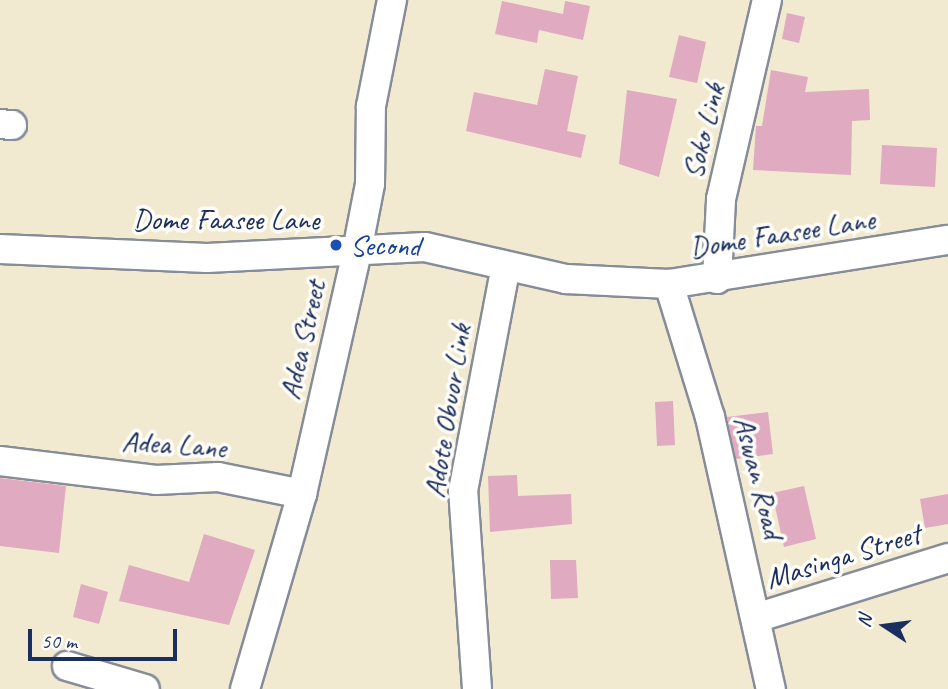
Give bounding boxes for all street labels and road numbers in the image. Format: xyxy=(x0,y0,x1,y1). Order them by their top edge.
street label: Soko Link xyxy=(674,80,732,182)
street label: Dome Faasee Lane xyxy=(133,201,319,237)
street label: Dome Faasee Lane xyxy=(687,201,877,265)
street label: Adea Street xyxy=(271,277,333,403)
street label: Adote Obuor Link xyxy=(416,322,478,500)
street label: Aswan Road xyxy=(726,412,792,542)
street label: Adea Lane xyxy=(120,422,228,466)
street label: Masinga Street xyxy=(761,515,925,597)

